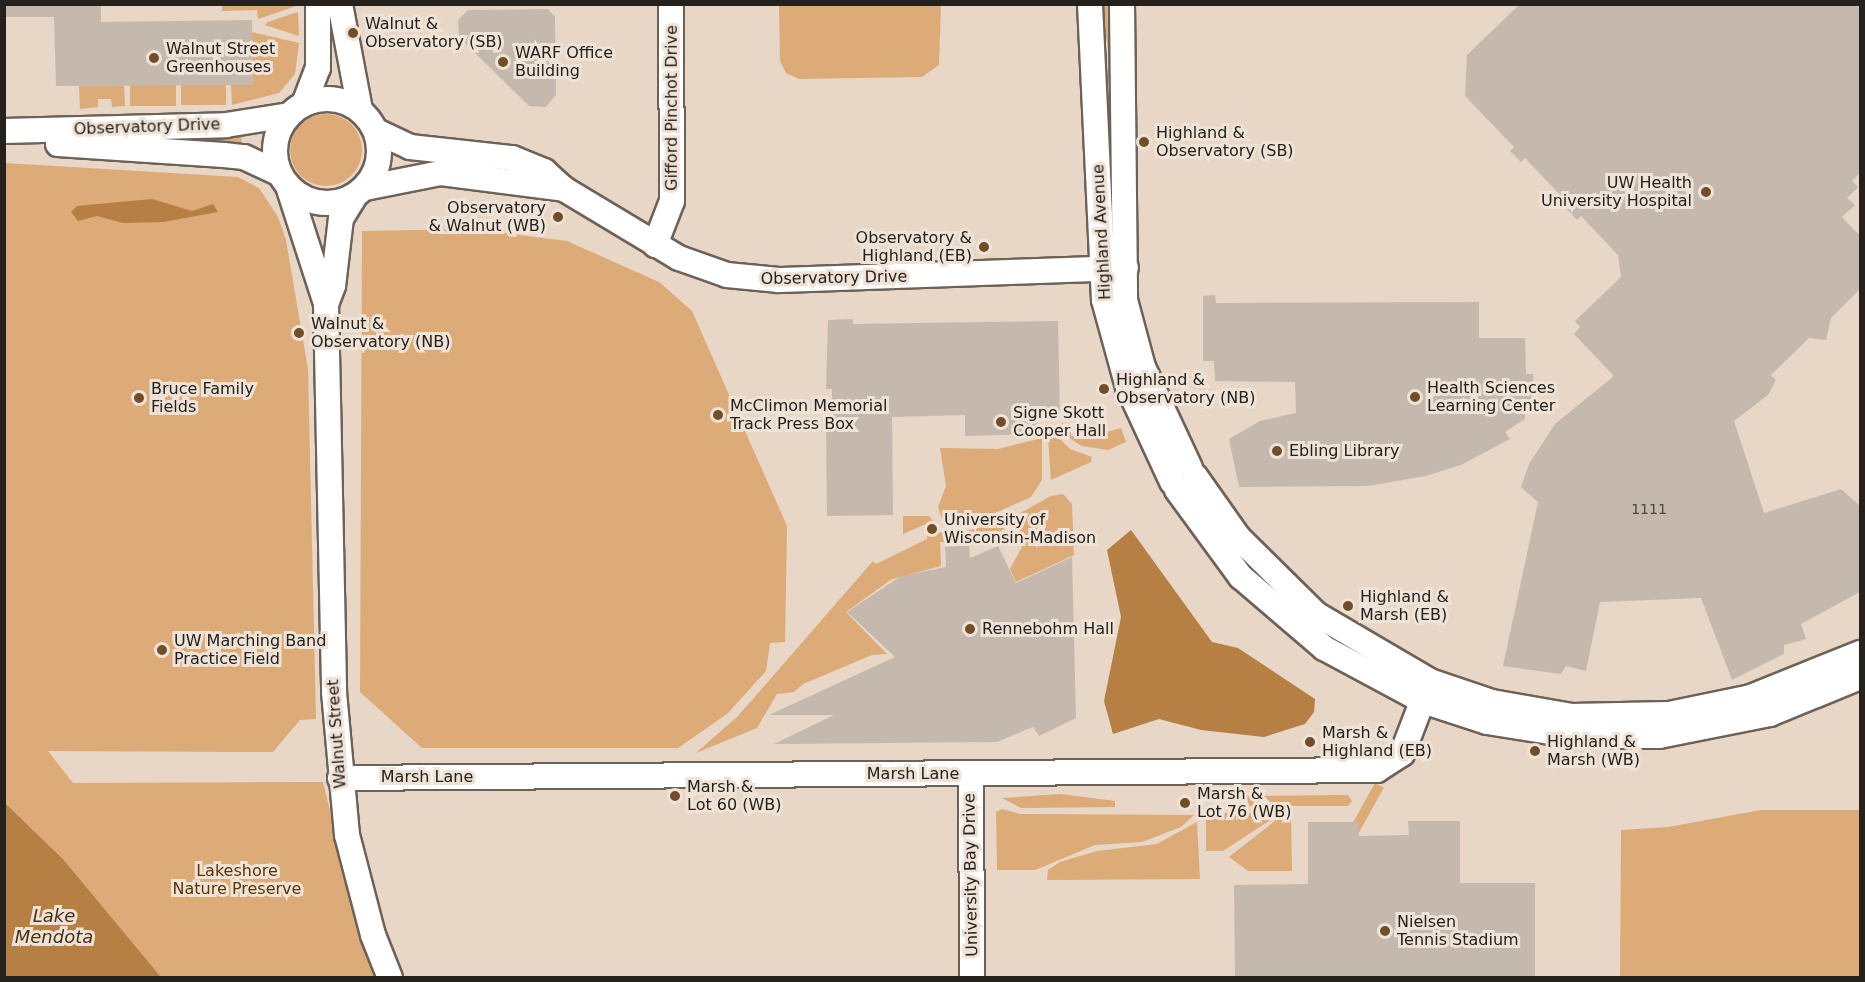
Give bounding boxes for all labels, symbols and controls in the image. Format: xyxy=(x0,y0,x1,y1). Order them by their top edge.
place label: Walnut & Observatory (SB) xyxy=(365,14,503,52)
street label: Gifford Pinchot Drive xyxy=(662,25,682,191)
marker: Walnut & Observatory (SB) xyxy=(346,26,360,40)
place label: Walnut Street Greenhouses xyxy=(166,39,275,77)
place label: WARF Office Building xyxy=(515,43,613,81)
marker: Walnut Street Greenhouses xyxy=(147,51,161,65)
marker: WARF Office Building xyxy=(496,55,510,69)
street label: Observatory Drive xyxy=(73,115,221,139)
place label: Highland & Observatory (SB) xyxy=(1156,123,1294,161)
marker: Highland & Observatory (SB) xyxy=(1137,135,1151,149)
street label: Highland Avenue xyxy=(1089,164,1115,300)
place label: UW Health University Hospital xyxy=(1541,173,1692,211)
marker: UW Health University Hospital xyxy=(1697,183,1715,201)
place label: Observatory & Walnut (WB) xyxy=(428,198,546,236)
marker: Observatory & Walnut (WB) xyxy=(551,210,565,224)
place label: Observatory & Highland (EB) xyxy=(856,228,972,266)
marker: Observatory & Highland (EB) xyxy=(977,240,991,254)
street label: Observatory Drive xyxy=(761,267,907,289)
place label: Walnut & Observatory (NB) xyxy=(311,314,450,352)
marker: Walnut & Observatory (NB) xyxy=(292,326,306,340)
place label: Highland & Observatory (NB) xyxy=(1116,370,1255,408)
place label: Health Sciences Learning Center xyxy=(1427,378,1555,416)
place label: Bruce Family Fields xyxy=(151,379,254,417)
marker: Highland & Observatory (NB) xyxy=(1097,382,1111,396)
marker: Health Sciences Learning Center xyxy=(1408,390,1422,404)
marker: Bruce Family Fields xyxy=(132,391,146,405)
place label: McClimon Memorial Track Press Box xyxy=(730,396,888,434)
place label: Signe Skott Cooper Hall xyxy=(1013,403,1106,441)
marker: McClimon Memorial Track Press Box xyxy=(711,408,725,422)
marker: Signe Skott Cooper Hall xyxy=(994,415,1008,429)
place label: Ebling Library xyxy=(1289,441,1399,461)
marker: Ebling Library xyxy=(1270,444,1284,458)
house number: 1111 xyxy=(1631,501,1667,517)
place label: University of Wisconsin-Madison xyxy=(944,510,1096,548)
marker: University of Wisconsin-Madison xyxy=(925,522,939,536)
place label: Highland & Marsh (EB) xyxy=(1360,587,1449,625)
marker: Highland & Marsh (EB) xyxy=(1341,599,1355,613)
place label: Rennebohm Hall xyxy=(982,619,1114,639)
marker: Rennebohm Hall xyxy=(963,622,977,636)
place label: UW Marching Band Practice Field xyxy=(174,631,326,669)
marker: UW Marching Band Practice Field xyxy=(155,643,169,657)
street label: Walnut Street xyxy=(324,679,350,789)
place label: Marsh & Highland (EB) xyxy=(1322,723,1432,761)
place label: Highland & Marsh (WB) xyxy=(1547,732,1640,770)
marker: Marsh & Highland (EB) xyxy=(1303,735,1317,749)
marker: Highland & Marsh (WB) xyxy=(1528,744,1542,758)
street label: Marsh Lane xyxy=(867,764,959,784)
street label: Marsh Lane xyxy=(381,767,473,787)
place label: Marsh & Lot 60 (WB) xyxy=(687,777,782,815)
place label: Marsh & Lot 76 (WB) xyxy=(1197,784,1292,822)
marker: Marsh & Lot 60 (WB) xyxy=(668,789,682,803)
street label: University Bay Drive xyxy=(960,793,982,957)
marker: Marsh & Lot 76 (WB) xyxy=(1178,796,1192,810)
park label: Lakeshore Nature Preserve xyxy=(173,861,301,899)
water label: Lake Mendota xyxy=(15,906,93,948)
place label: Nielsen Tennis Stadium xyxy=(1397,912,1519,950)
marker: Nielsen Tennis Stadium xyxy=(1378,924,1392,938)

